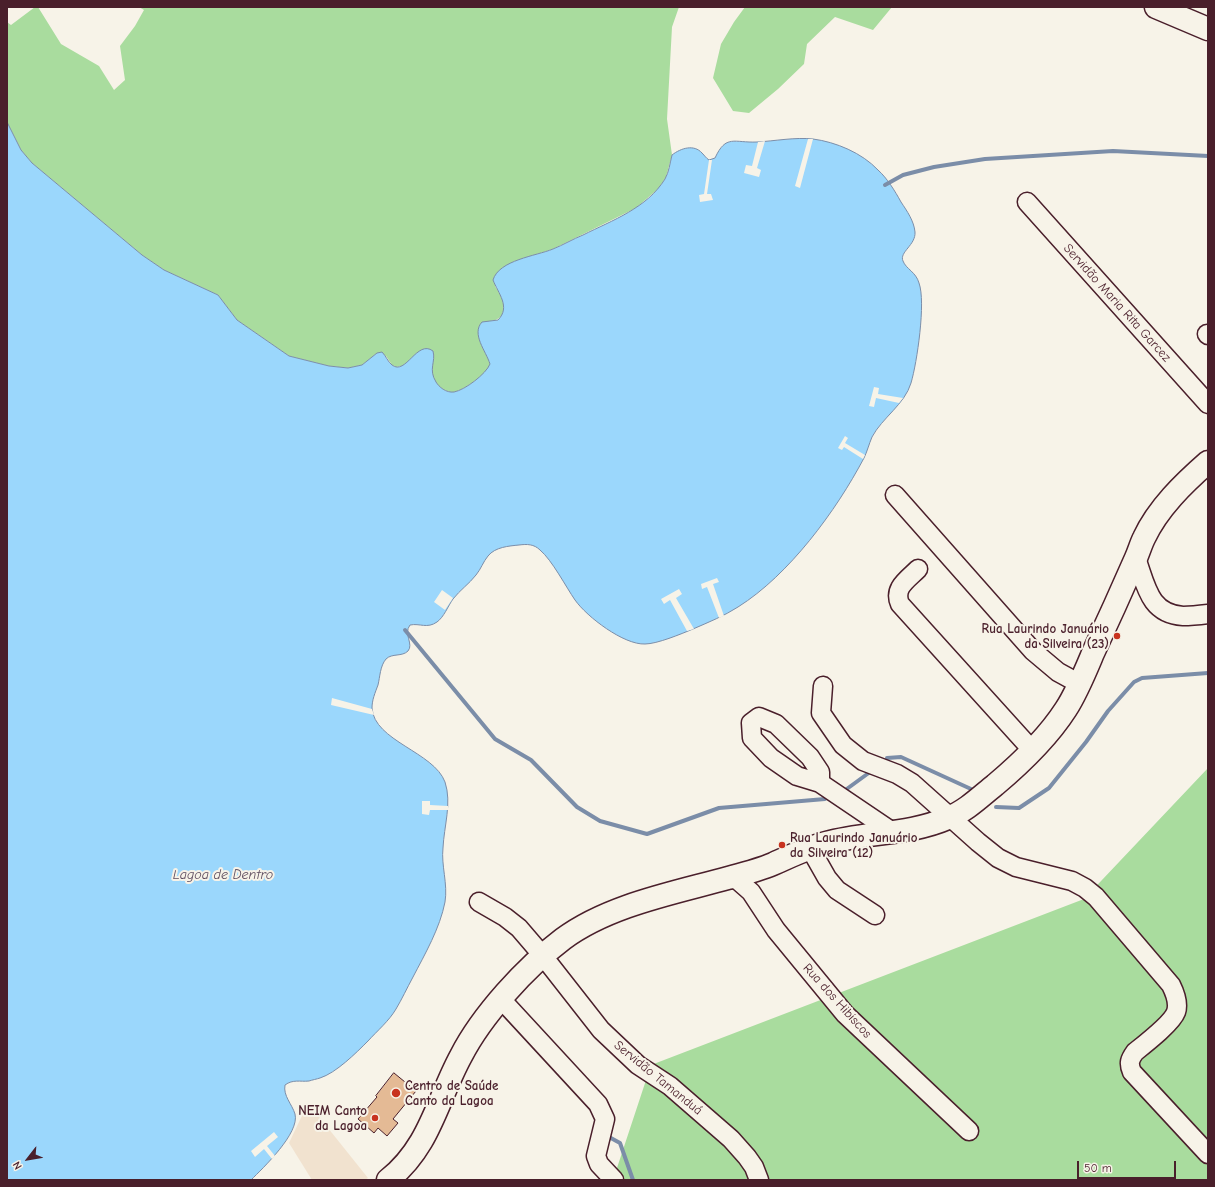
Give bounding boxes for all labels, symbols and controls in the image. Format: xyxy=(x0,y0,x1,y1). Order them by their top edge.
street label: Servidão Maria Rita Garcez xyxy=(1060,241,1174,365)
place label: Rua Laurindo Januário da Silveira (23) xyxy=(982,621,1109,652)
marker: Rua Laurindo Januário da Silveira (23) xyxy=(1112,631,1122,641)
place label: Rua Laurindo Januário da Silveira (12) xyxy=(790,830,917,861)
marker: Rua Laurindo Januário da Silveira (12) xyxy=(777,840,787,850)
water label: Lagoa de Dentro xyxy=(173,867,273,883)
street label: Rua dos Hibiscos xyxy=(799,960,875,1042)
street label: Servidão Tamanduá xyxy=(611,1038,705,1118)
place label: Centro de Saúde Canto da Lagoa xyxy=(405,1078,498,1109)
marker: Centro de Saúde Canto da Lagoa xyxy=(390,1087,402,1099)
place label: NEIM Canto da Lagoa xyxy=(298,1103,367,1134)
marker: NEIM Canto da Lagoa xyxy=(370,1113,380,1123)
north arrow xyxy=(8,1139,48,1179)
scale bar xyxy=(1079,1153,1178,1179)
text: N xyxy=(10,1159,25,1172)
text: 50 m xyxy=(1084,1161,1112,1175)

